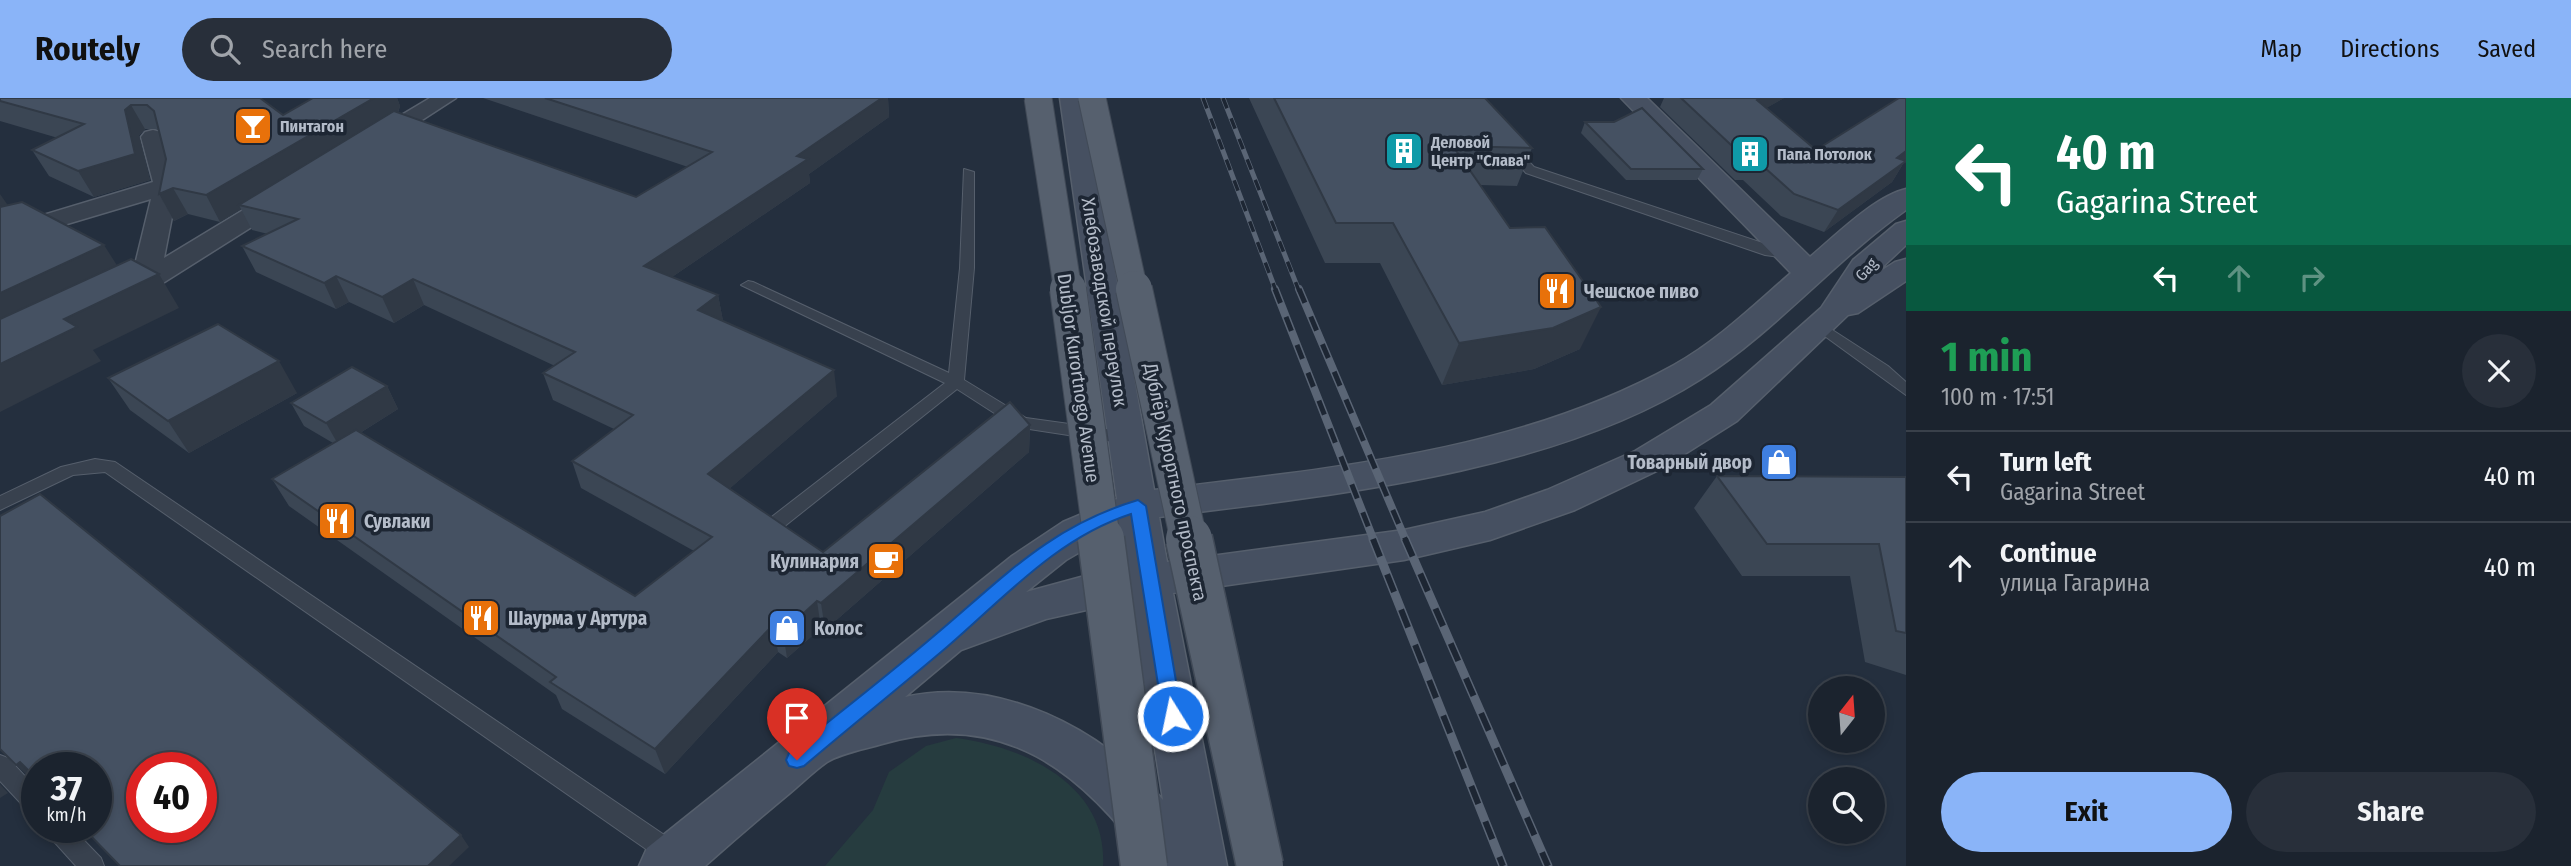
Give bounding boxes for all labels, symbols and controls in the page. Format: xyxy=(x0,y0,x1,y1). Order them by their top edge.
search box xyxy=(182,18,672,81)
text: Routely xyxy=(35,29,140,69)
icon: search xyxy=(206,30,244,68)
text: Search here xyxy=(262,34,387,65)
text: Map xyxy=(2261,35,2302,63)
text: Directions xyxy=(2340,35,2439,63)
text: Saved xyxy=(2477,35,2536,63)
bar icon: Пинтагон xyxy=(232,105,274,147)
place label: Пинтагон xyxy=(280,117,344,136)
text: 40 m xyxy=(2056,123,2156,182)
icon: left xyxy=(1941,126,2032,217)
building icon: Деловой Центр "Слава" xyxy=(1383,130,1425,172)
place label: Деловой Центр "Слава" xyxy=(1430,133,1531,170)
building icon: Папа Потолок xyxy=(1729,133,1771,175)
place label: Папа Потолок xyxy=(1777,145,1873,164)
text: Gagarina Street xyxy=(2056,183,2258,221)
street label: Хлебозаводской переулок xyxy=(1077,196,1132,408)
street label: Gag xyxy=(1851,254,1882,285)
icon: left xyxy=(2147,259,2185,297)
icon: ahead xyxy=(2220,259,2258,297)
icon: right xyxy=(2293,259,2331,297)
restaurant icon: Чешское пиво xyxy=(1536,270,1578,312)
street label: Dubljor Kurortnogo Avenue xyxy=(1052,272,1105,484)
place label: Чешское пиво xyxy=(1584,280,1699,303)
text: 1 min xyxy=(1941,332,2032,382)
button: close xyxy=(2462,334,2536,408)
street label: Дублёр Курортного проспекта xyxy=(1139,360,1212,603)
text: 100 m · 17:51 xyxy=(1941,383,2054,411)
shop icon: Товарный двор xyxy=(1758,441,1800,483)
text: Turn left xyxy=(2000,447,2092,478)
place label: Товарный двор xyxy=(1627,451,1752,474)
icon: left xyxy=(1941,458,1979,496)
text: 40 m xyxy=(2484,461,2536,492)
text: Gagarina Street xyxy=(2000,478,2145,506)
restaurant icon: Сувлаки xyxy=(316,500,358,542)
place label: Сувлаки xyxy=(364,510,430,533)
text: Continue xyxy=(2000,538,2097,569)
cafe icon: Кулинария xyxy=(865,540,907,582)
icon: ahead xyxy=(1941,549,1979,587)
place label: Кулинария xyxy=(770,550,859,573)
text: 40 m xyxy=(2484,552,2536,583)
text: улица Гагарина xyxy=(2000,569,2150,597)
restaurant icon: Шаурма у Артура xyxy=(460,597,502,639)
place label: Шаурма у Артура xyxy=(508,607,647,630)
shop icon: Колос xyxy=(766,607,808,649)
place label: Колос xyxy=(814,617,863,640)
north arrow xyxy=(1808,676,1885,752)
map controls xyxy=(1808,676,1885,844)
position arrow xyxy=(1136,679,1210,753)
pin xyxy=(767,688,827,760)
icon: arrive xyxy=(778,699,816,737)
speed limit sign: 40 xyxy=(126,752,217,843)
text: 37 xyxy=(51,767,82,809)
button: search xyxy=(1808,767,1885,844)
button: Exit xyxy=(1941,772,2232,852)
button: Share xyxy=(2246,772,2536,852)
text: km/h xyxy=(46,804,87,826)

